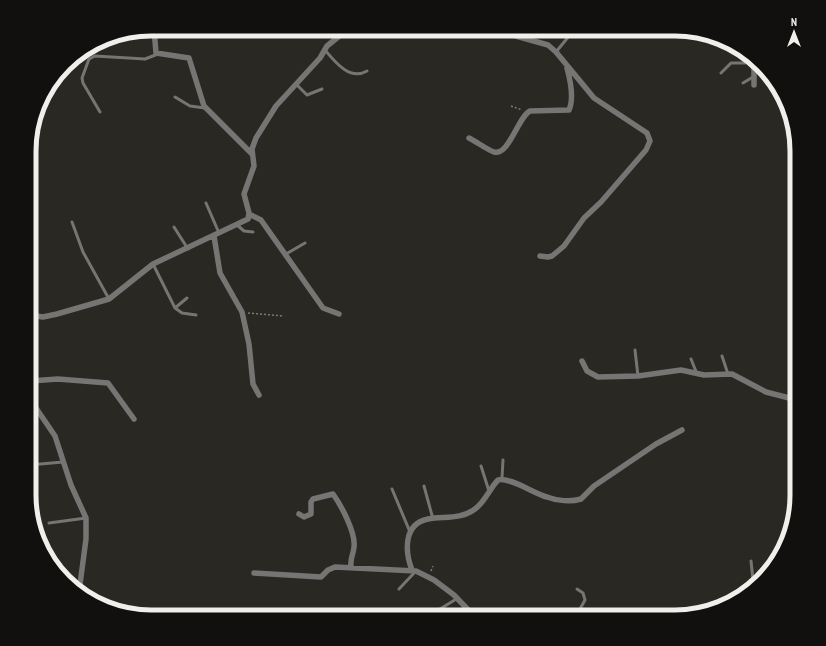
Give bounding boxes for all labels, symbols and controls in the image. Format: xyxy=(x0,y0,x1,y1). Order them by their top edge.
north arrow xyxy=(774,12,814,52)
text: N xyxy=(791,15,797,29)

